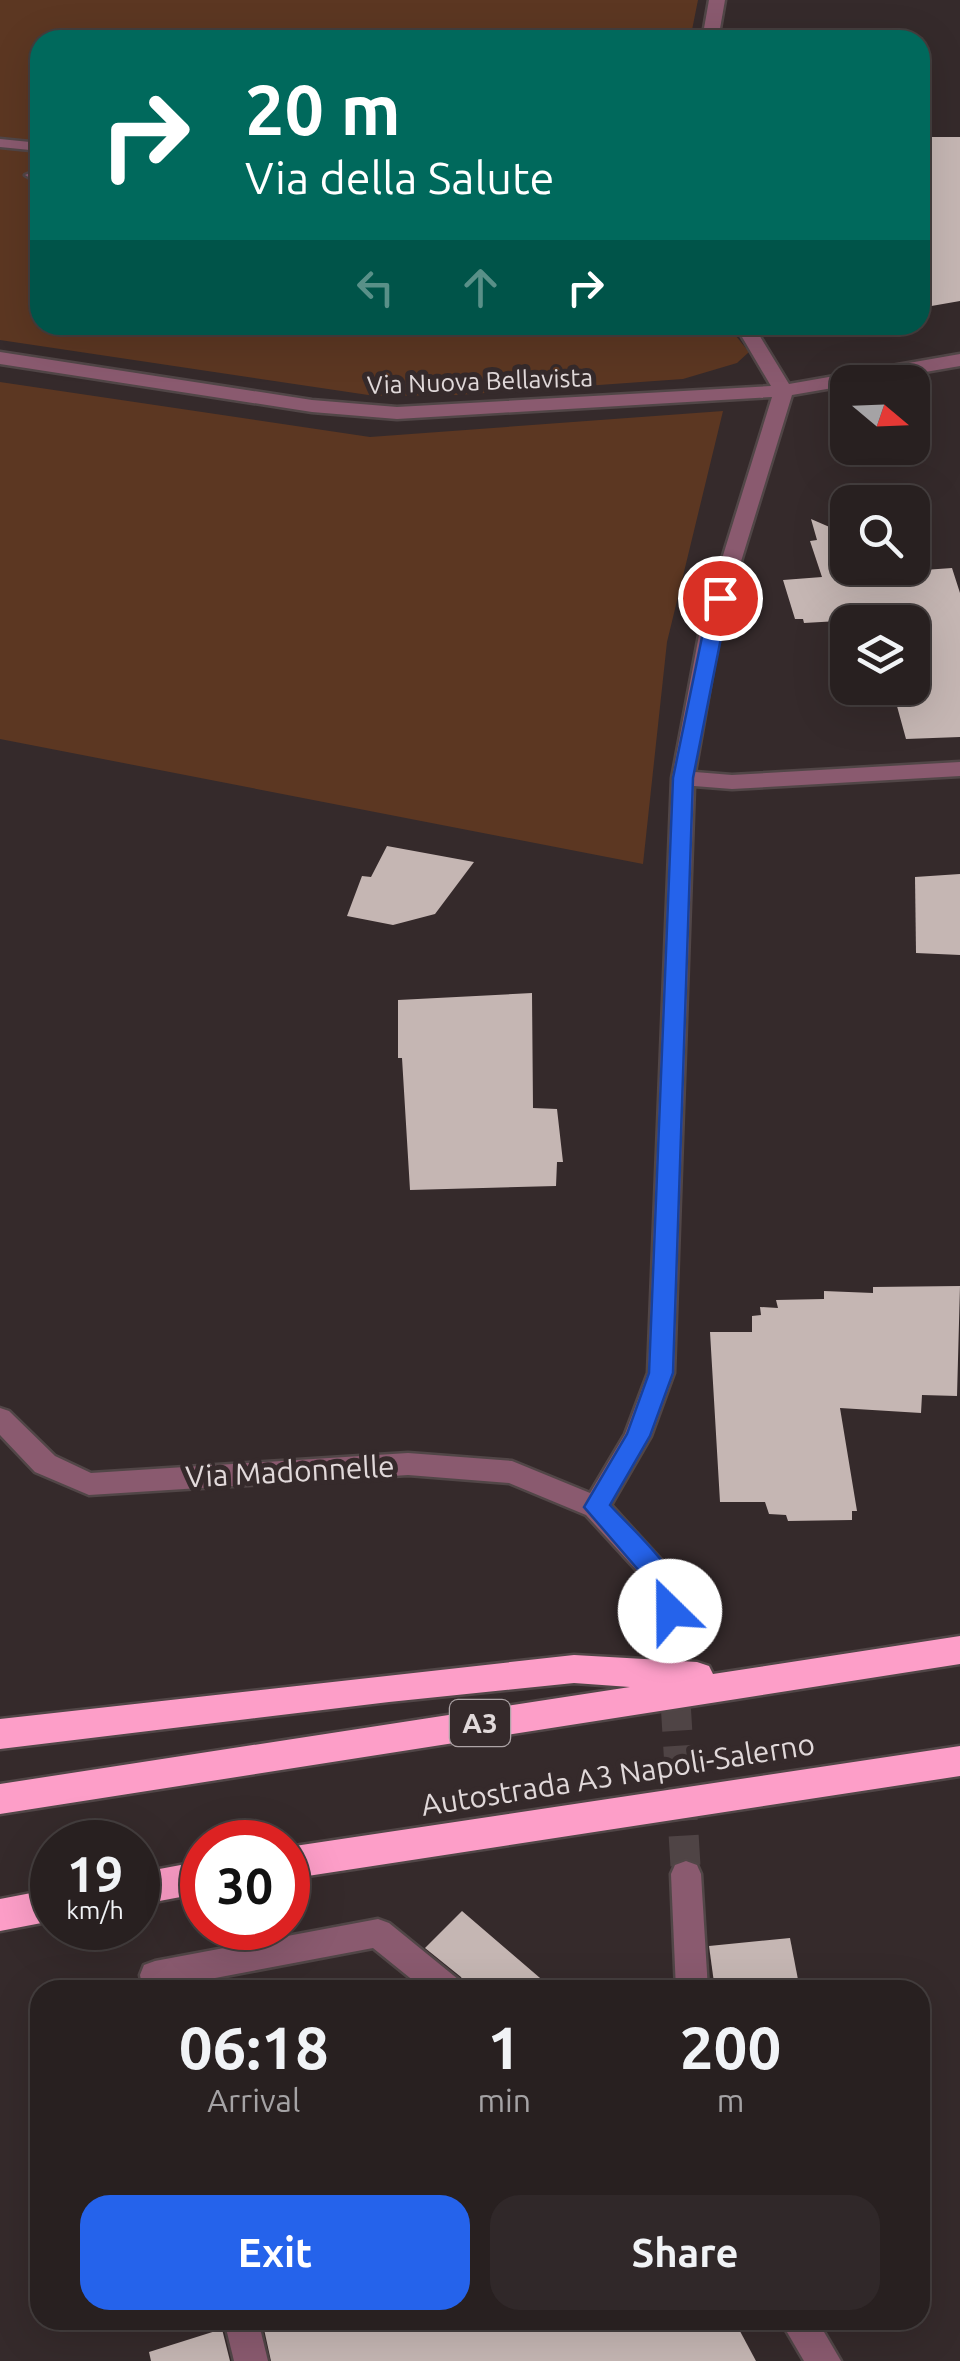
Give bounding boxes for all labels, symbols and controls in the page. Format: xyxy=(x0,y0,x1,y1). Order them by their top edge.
icon: right xyxy=(80,70,210,200)
text: 20 m xyxy=(245,70,401,148)
text: Via della Salute xyxy=(245,152,554,203)
icon: left xyxy=(348,260,403,315)
icon: ahead xyxy=(453,260,508,315)
icon: right xyxy=(558,260,613,315)
street label: Via Nuova Bellavista xyxy=(366,363,594,399)
north arrow xyxy=(830,365,930,465)
map controls xyxy=(830,365,930,705)
button: search xyxy=(830,485,930,585)
pin xyxy=(678,556,763,641)
icon: arrive xyxy=(693,571,748,626)
button: layers xyxy=(830,605,930,705)
street label: Via Madonnelle xyxy=(185,1449,395,1493)
position arrow xyxy=(618,1559,722,1663)
road number: A3 xyxy=(450,1700,510,1746)
street label: Autostrada A3 Napoli-Salerno xyxy=(419,1726,817,1822)
speed limit sign: 30 xyxy=(180,1820,310,1950)
text: 19 xyxy=(67,1845,123,1901)
text: km/h xyxy=(66,1896,124,1924)
text: 06:18 xyxy=(179,2013,329,2080)
text: 1 xyxy=(487,2013,521,2080)
text: 200 xyxy=(680,2013,781,2080)
text: Arrival xyxy=(207,2082,300,2118)
text: min xyxy=(477,2082,531,2118)
text: m xyxy=(717,2082,744,2118)
button: Exit xyxy=(80,2195,470,2310)
button: Share xyxy=(490,2195,880,2310)

